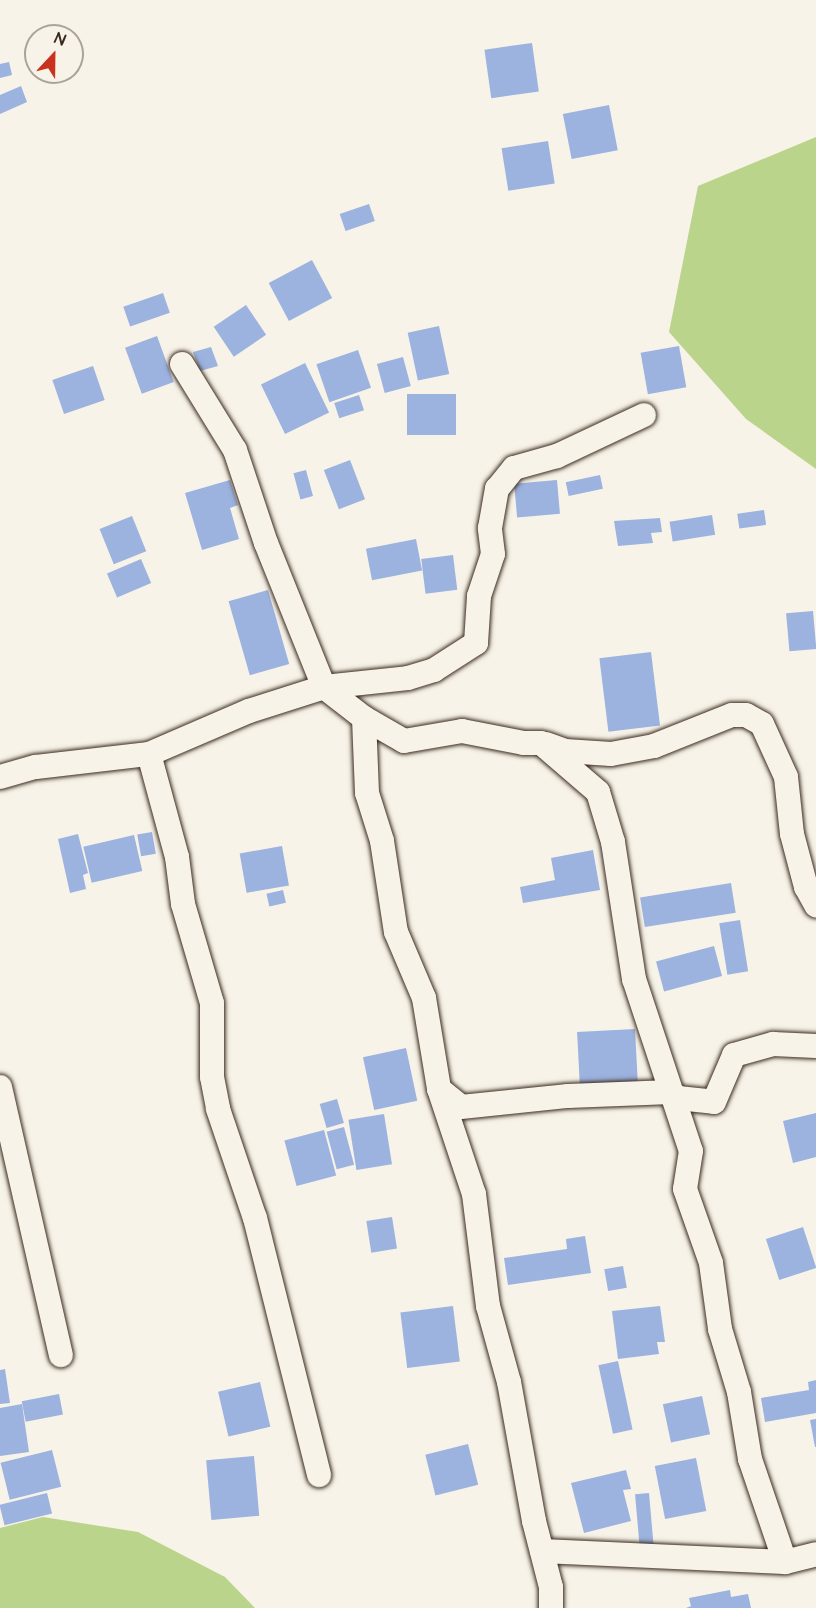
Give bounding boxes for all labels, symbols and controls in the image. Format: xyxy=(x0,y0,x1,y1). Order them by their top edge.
north arrow xyxy=(24,24,84,84)
text: N xyxy=(51,27,69,51)

